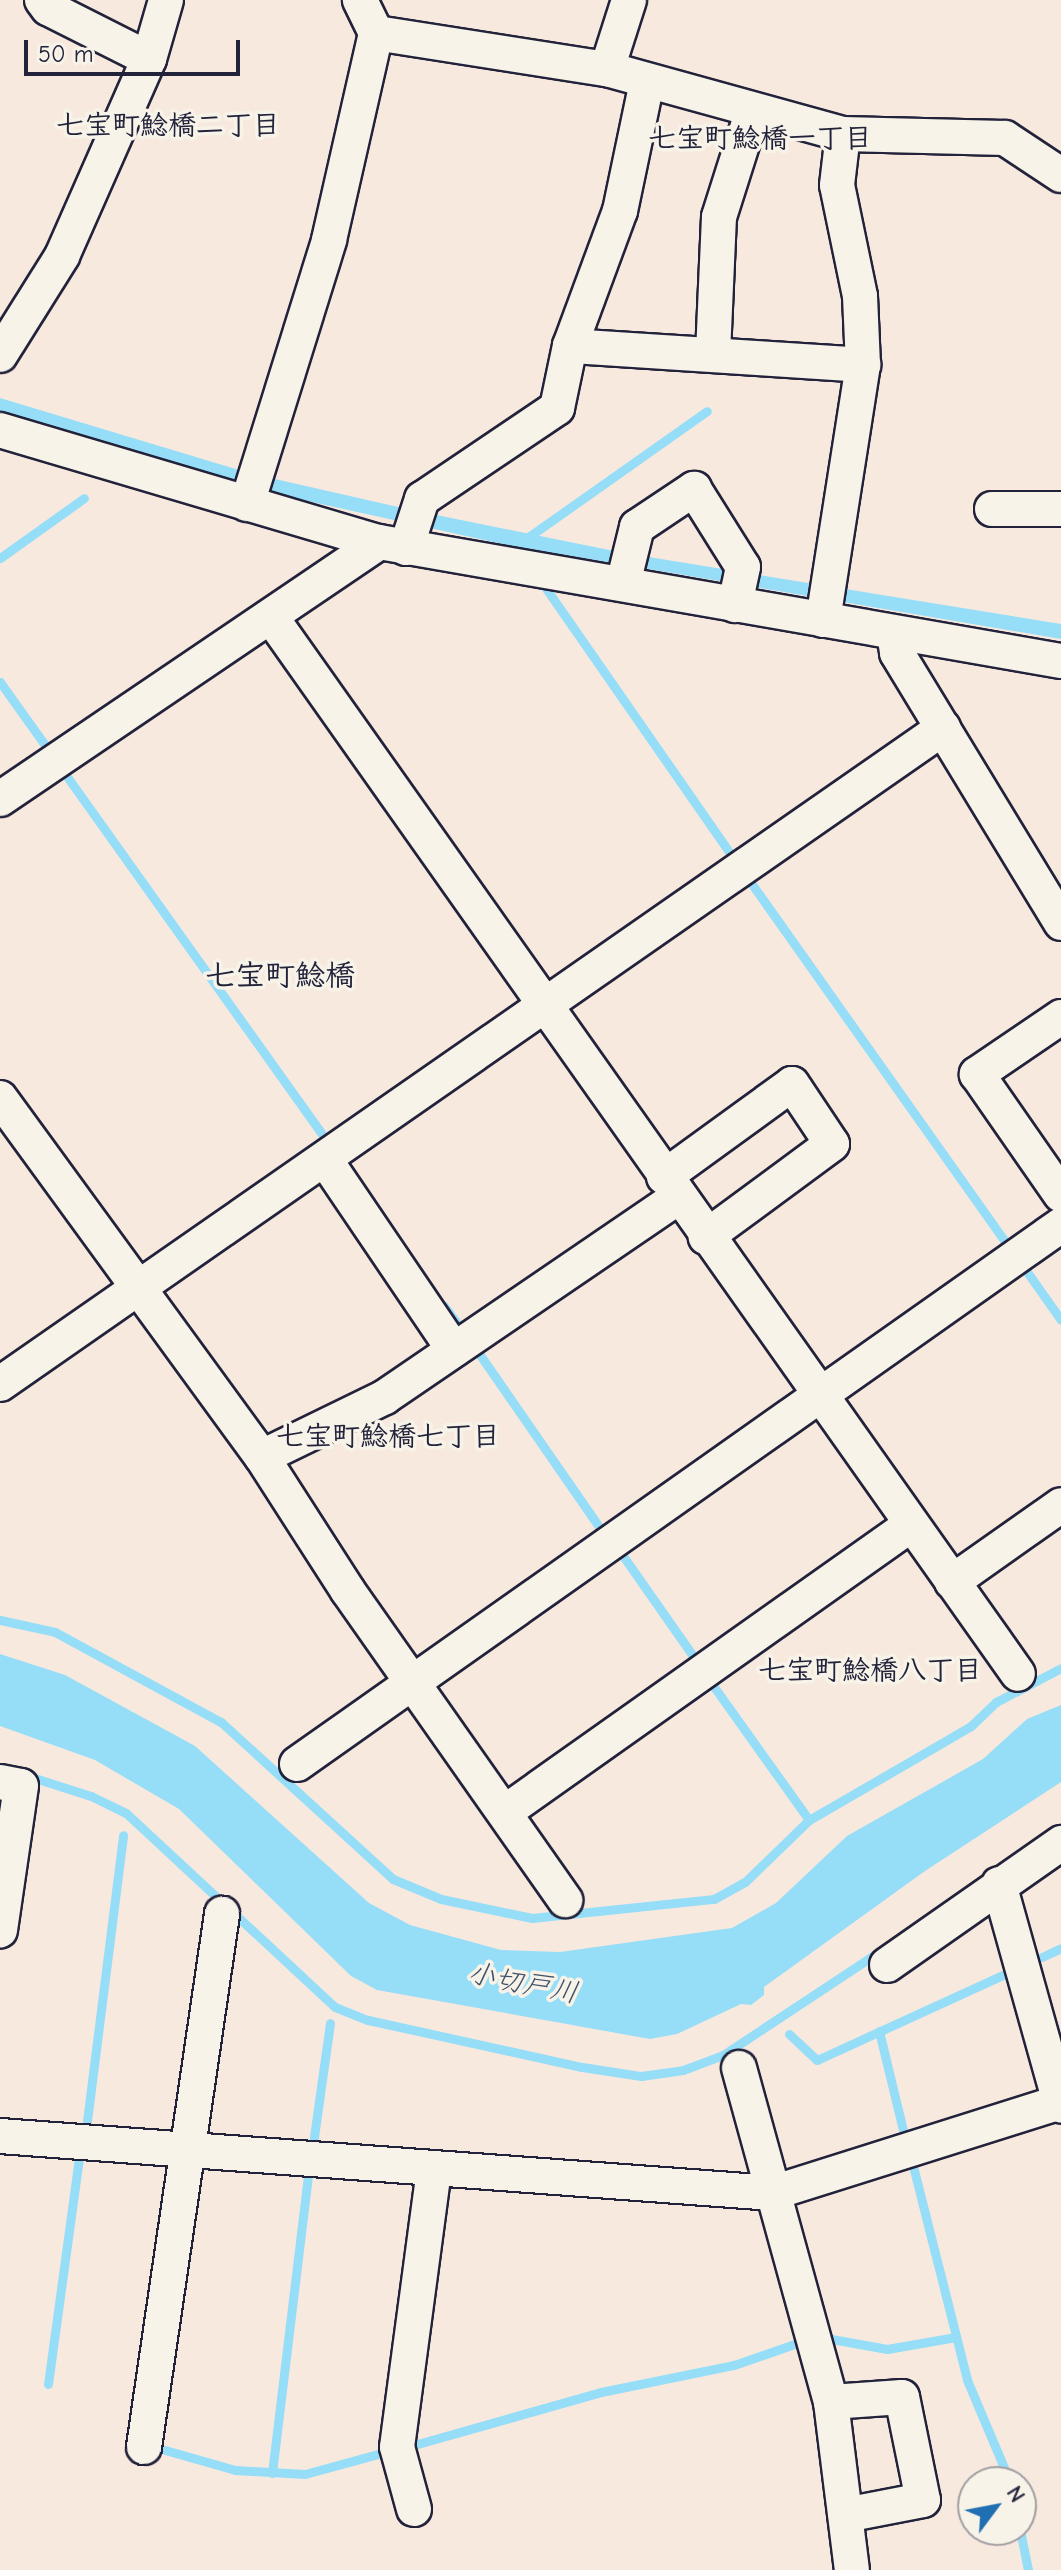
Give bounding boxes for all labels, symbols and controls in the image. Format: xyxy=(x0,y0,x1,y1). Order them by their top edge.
scale bar xyxy=(28,24,244,74)
text: 50 m xyxy=(38,40,94,68)
district label: 七宝町鯰橋二丁目 xyxy=(56,108,280,142)
district label: 七宝町鯰橋一丁目 xyxy=(648,121,872,155)
district label: 七宝町鯰橋 xyxy=(205,958,355,994)
district label: 七宝町鯰橋七丁目 xyxy=(276,1419,500,1453)
district label: 七宝町鯰橋八丁目 xyxy=(758,1653,982,1687)
water label: 小切戸川 xyxy=(465,1956,581,2010)
north arrow xyxy=(957,2466,1037,2546)
text: N xyxy=(1001,2481,1030,2507)

